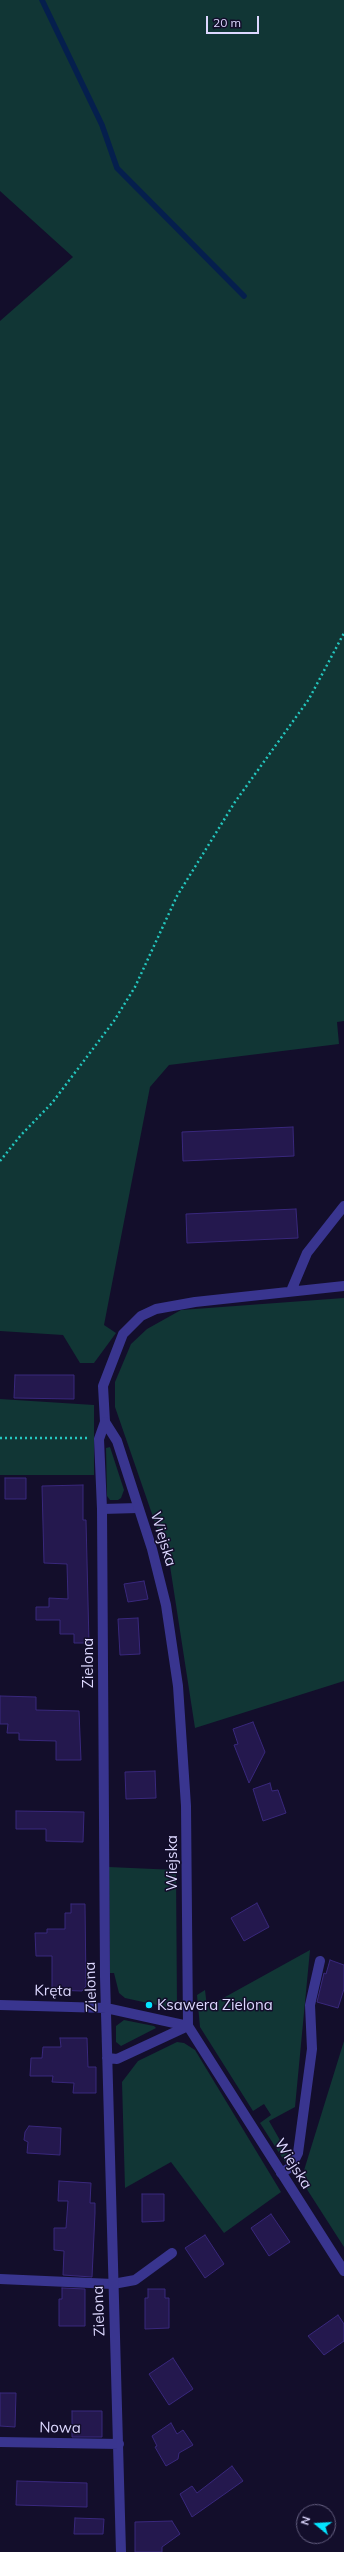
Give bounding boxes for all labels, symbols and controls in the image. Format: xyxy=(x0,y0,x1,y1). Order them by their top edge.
scale bar xyxy=(208,8,261,34)
text: 20 m xyxy=(213,15,241,30)
street label: Wiejska xyxy=(146,1510,180,1568)
street label: Zielona xyxy=(79,1638,97,1688)
street label: Wiejska xyxy=(163,1835,181,1891)
street label: Zielona xyxy=(81,1961,101,2013)
street label: Kręta xyxy=(34,1982,72,2000)
place label: Ksawera Zielona xyxy=(157,1996,273,2014)
marker: Ksawera Zielona xyxy=(144,2000,154,2010)
street label: Wiejska xyxy=(271,2135,315,2193)
street label: Zielona xyxy=(89,2285,109,2337)
street label: Nowa xyxy=(39,2419,81,2437)
north arrow xyxy=(296,2504,336,2544)
text: N xyxy=(298,2514,313,2527)

